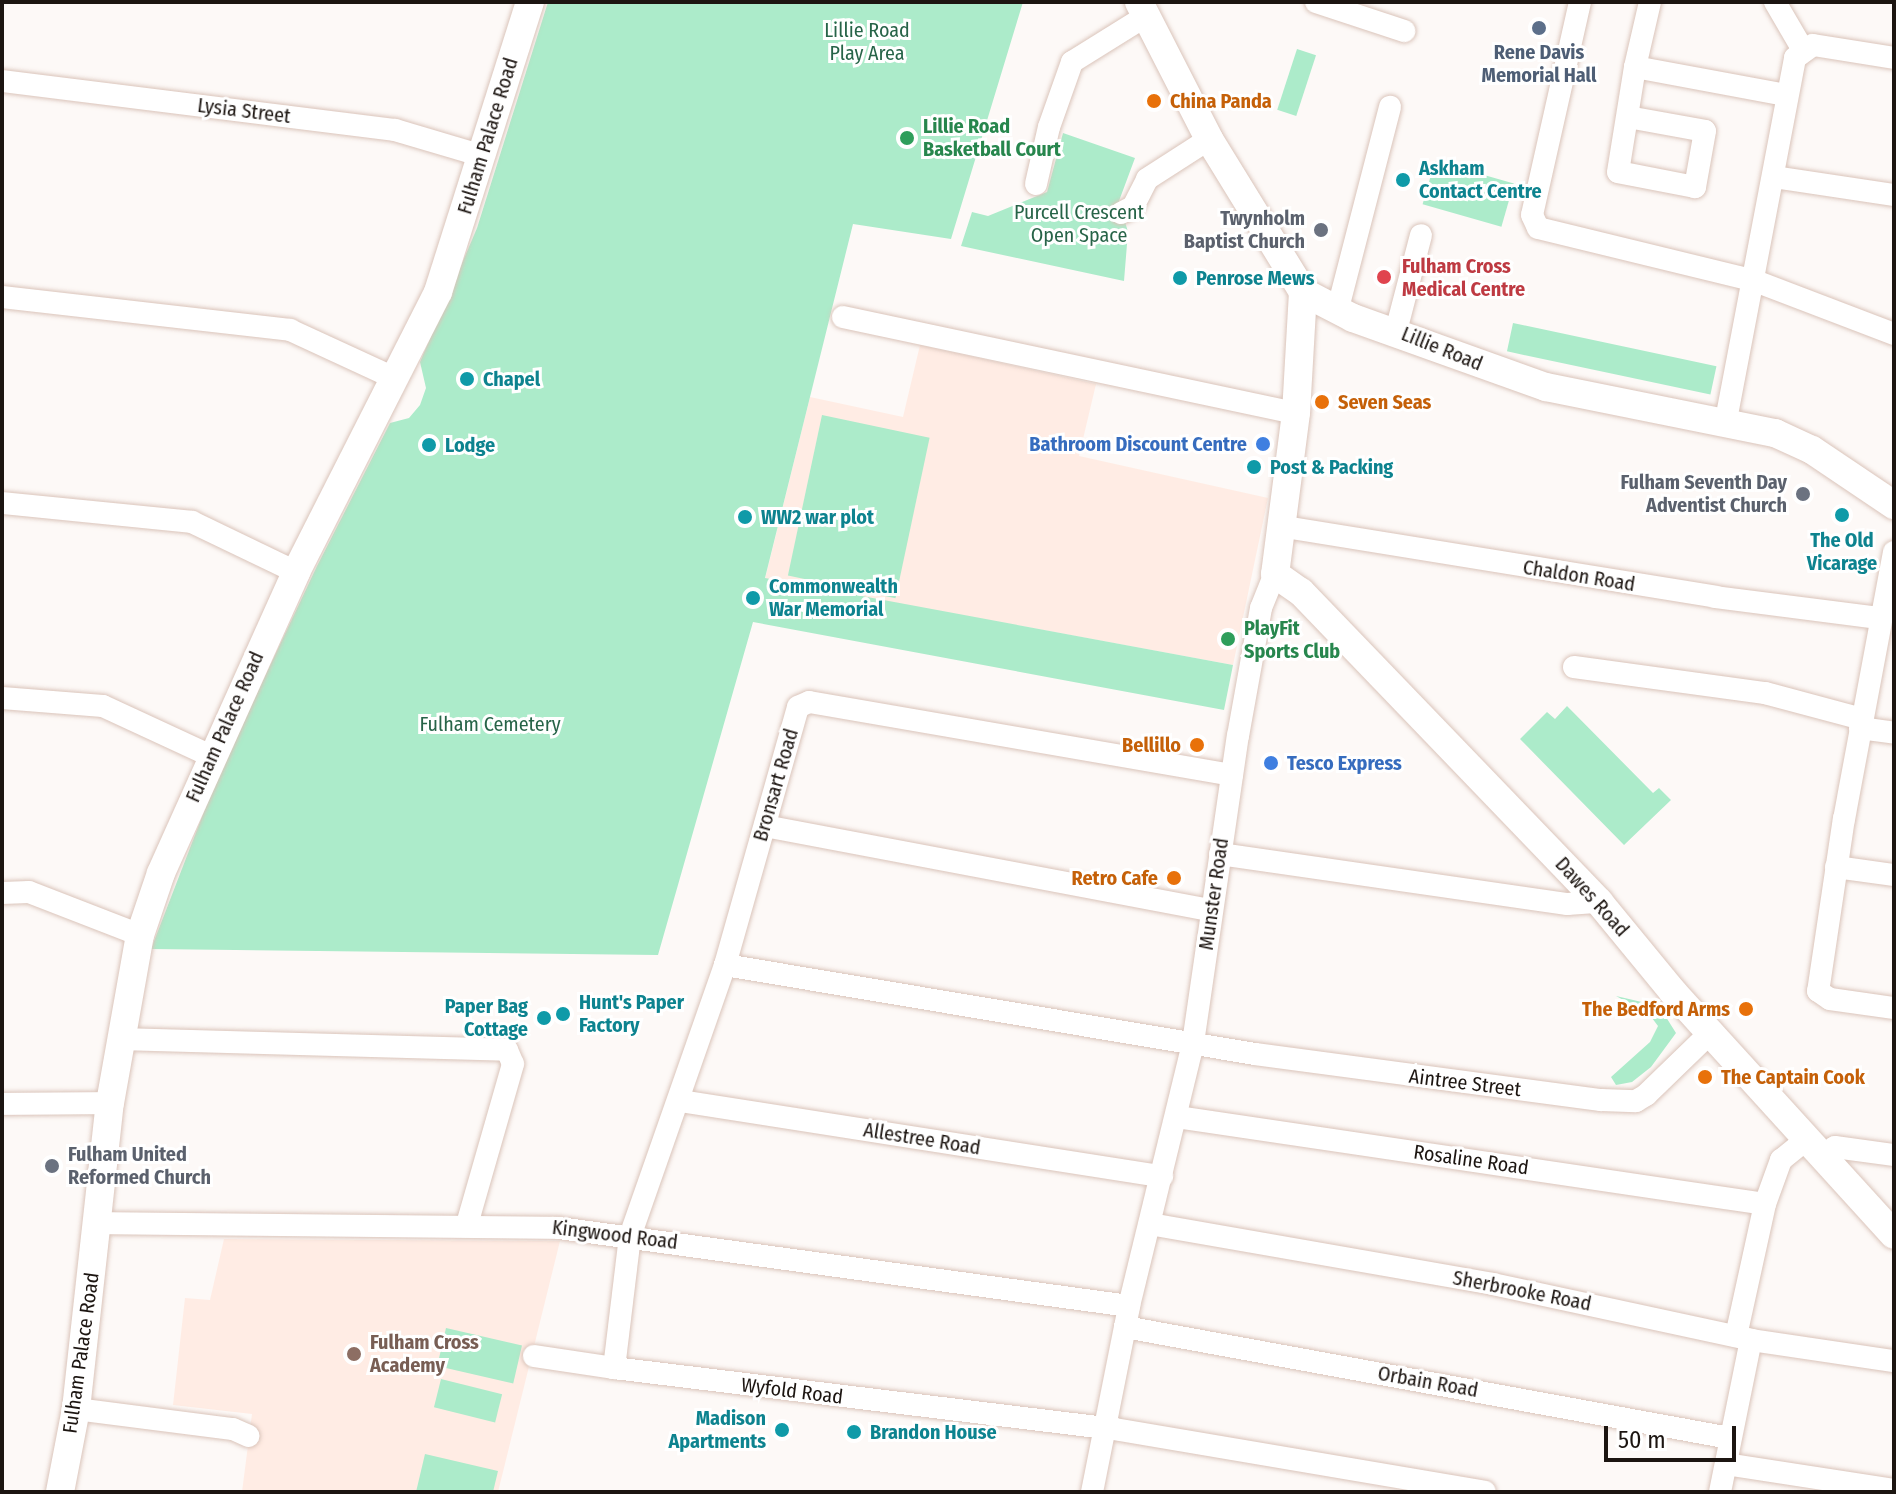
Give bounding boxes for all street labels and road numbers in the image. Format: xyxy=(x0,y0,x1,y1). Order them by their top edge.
street label: Fulham Palace Road xyxy=(453,55,523,217)
street label: Lysia Street xyxy=(196,93,292,129)
street label: Lillie Road xyxy=(1398,322,1486,376)
street label: Chaldon Road xyxy=(1521,555,1637,597)
street label: Fulham Palace Road xyxy=(181,648,269,806)
street label: Bronsart Road xyxy=(748,726,804,844)
street label: Munster Road xyxy=(1194,836,1234,952)
street label: Dawes Road xyxy=(1550,852,1634,942)
street label: Aintree Street xyxy=(1408,1064,1522,1102)
street label: Allestree Road xyxy=(862,1118,982,1160)
street label: Rosaline Road xyxy=(1412,1140,1530,1180)
street label: Kingwood Road xyxy=(551,1215,679,1255)
street label: Sherbrooke Road xyxy=(1451,1266,1593,1316)
street label: Fulham Palace Road xyxy=(58,1271,104,1435)
street label: Orbain Road xyxy=(1376,1361,1480,1403)
street label: Wyfold Road xyxy=(740,1373,844,1409)

